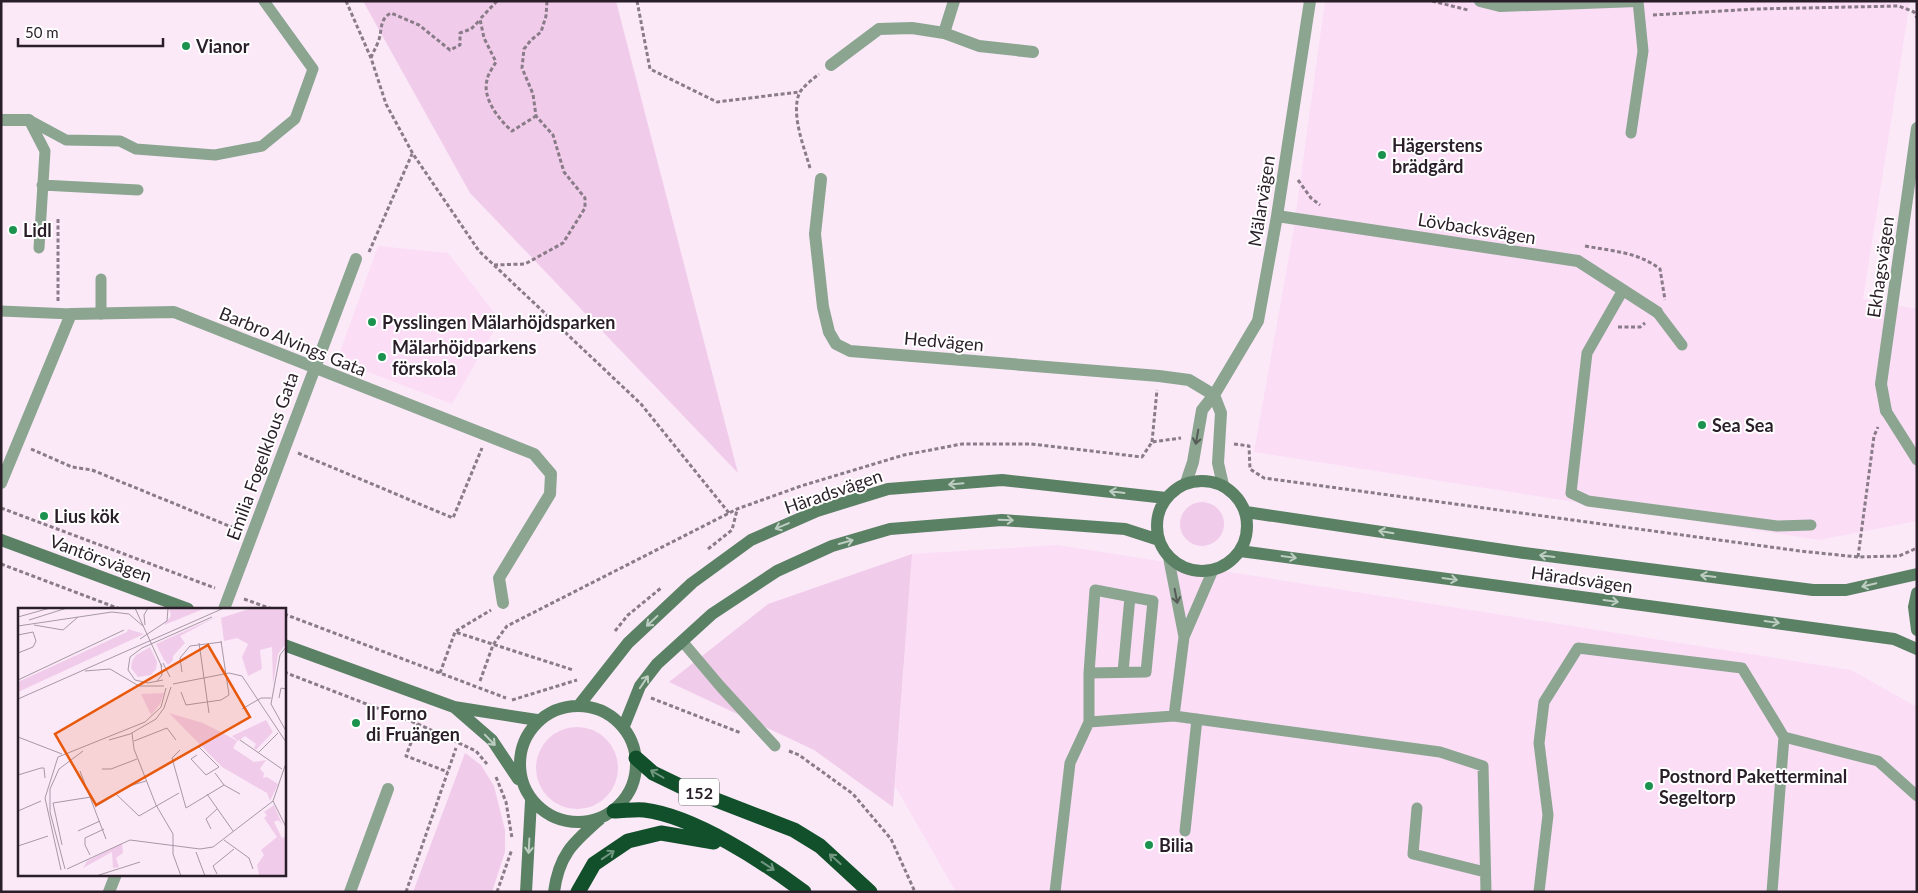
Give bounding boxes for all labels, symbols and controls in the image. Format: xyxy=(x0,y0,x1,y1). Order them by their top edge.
scale bar xyxy=(18,15,162,47)
text: 50 m xyxy=(25,23,59,41)
place label: Vianor xyxy=(195,35,250,57)
marker: Vianor xyxy=(180,40,192,52)
place label: Hägerstens brädgård xyxy=(1392,134,1483,177)
marker: Hägerstens brädgård xyxy=(1376,149,1388,161)
street label: Mälarvägen xyxy=(1243,154,1279,248)
street label: Lövbacksvägen xyxy=(1416,208,1538,248)
street label: Ekhagsvägen xyxy=(1862,215,1898,319)
place label: Lidl xyxy=(23,219,52,241)
marker: Lidl xyxy=(7,224,19,236)
street label: Barbro Alvings Gata xyxy=(216,301,370,381)
place label: Pysslingen Mälarhöjdsparken xyxy=(382,311,615,333)
marker: Pysslingen Mälarhöjdsparken xyxy=(366,316,378,328)
street label: Hedvägen xyxy=(903,327,985,355)
place label: Mälarhöjdparkens förskola xyxy=(392,336,537,379)
marker: Mälarhöjdparkens förskola xyxy=(376,351,388,363)
street label: Emilia Fogelklous Gata xyxy=(221,369,303,543)
place label: Sea Sea xyxy=(1712,414,1774,436)
marker: Sea Sea xyxy=(1696,419,1708,431)
one-way arrow xyxy=(1191,429,1201,445)
street label: Häradsvägen xyxy=(781,464,885,518)
one-way arrow xyxy=(948,479,964,488)
one-way arrow xyxy=(1110,486,1126,496)
place label: Lius kök xyxy=(54,505,120,527)
marker: Lius kök xyxy=(38,510,50,522)
one-way arrow xyxy=(998,516,1014,525)
one-way arrow xyxy=(775,522,790,532)
one-way arrow xyxy=(1379,527,1395,537)
street label: Vantörsvägen xyxy=(47,529,155,587)
one-way arrow xyxy=(838,536,854,546)
one-way arrow xyxy=(1539,551,1555,561)
one-way arrow xyxy=(1280,552,1296,562)
street label: Häradsvägen xyxy=(1530,561,1634,597)
one-way arrow xyxy=(1701,571,1717,581)
one-way arrow xyxy=(1442,574,1458,584)
one-way arrow xyxy=(1862,581,1878,590)
one-way arrow xyxy=(1172,588,1181,604)
one-way arrow xyxy=(1603,596,1619,606)
inset map xyxy=(18,608,285,876)
one-way arrow xyxy=(645,615,658,627)
one-way arrow xyxy=(1764,617,1780,627)
one-way arrow xyxy=(639,675,649,689)
place label: Il Forno di Fruängen xyxy=(366,702,460,745)
marker: Il Forno di Fruängen xyxy=(350,717,362,729)
one-way arrow xyxy=(484,733,496,746)
place label: Postnord Paketterminal Segeltorp xyxy=(1659,765,1847,808)
one-way arrow xyxy=(650,768,664,778)
road number: 152 xyxy=(679,779,719,806)
marker: Postnord Paketterminal Segeltorp xyxy=(1643,780,1655,792)
place label: Bilia xyxy=(1159,834,1193,856)
one-way arrow xyxy=(524,838,533,854)
marker: Bilia xyxy=(1143,839,1155,851)
one-way arrow xyxy=(600,850,614,860)
one-way arrow xyxy=(828,853,841,865)
one-way arrow xyxy=(760,861,774,871)

